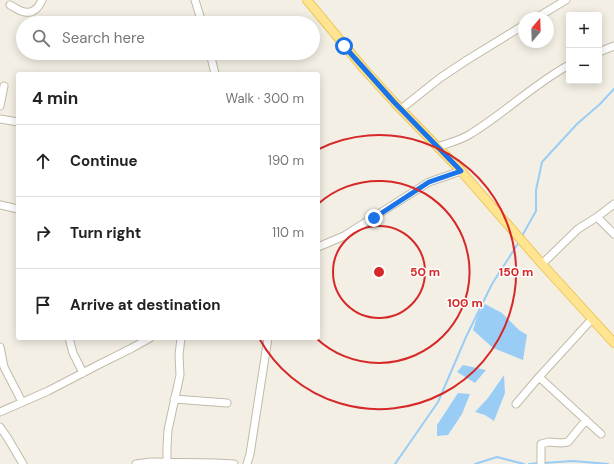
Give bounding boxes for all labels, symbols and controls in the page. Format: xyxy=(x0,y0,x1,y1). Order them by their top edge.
north arrow xyxy=(518,12,554,48)
map controls xyxy=(566,12,602,84)
button: + xyxy=(566,12,602,48)
search box xyxy=(16,16,320,60)
icon: search xyxy=(30,27,52,49)
text: Search here xyxy=(62,28,145,48)
route start xyxy=(335,37,353,55)
button: − xyxy=(566,48,602,84)
text: 4 min xyxy=(32,87,78,109)
text: Walk · 300 m xyxy=(226,90,304,107)
icon: ahead xyxy=(32,150,54,172)
text: Continue xyxy=(70,151,138,171)
text: 190 m xyxy=(268,152,304,169)
route end xyxy=(365,209,383,227)
icon: right xyxy=(32,222,54,244)
text: Turn right xyxy=(70,223,141,243)
text: 110 m xyxy=(272,224,304,241)
text: 50 m xyxy=(410,264,440,280)
text: 150 m xyxy=(499,264,533,280)
centre of rings xyxy=(372,265,386,279)
icon: arrive xyxy=(32,294,54,316)
text: Arrive at destination xyxy=(70,295,221,315)
text: 100 m xyxy=(447,295,483,311)

